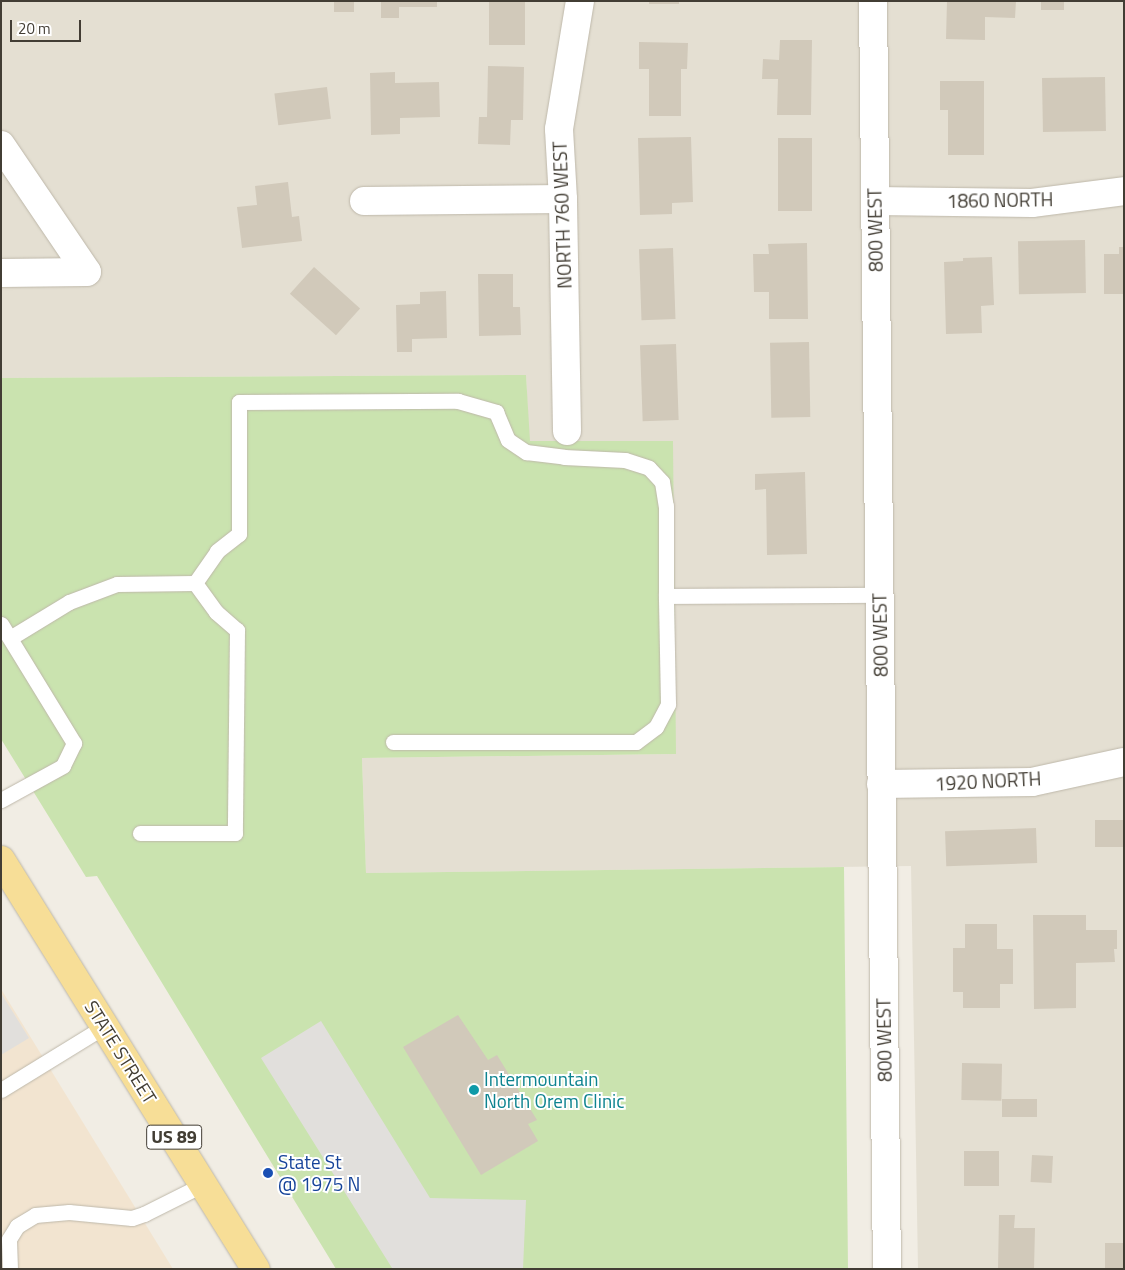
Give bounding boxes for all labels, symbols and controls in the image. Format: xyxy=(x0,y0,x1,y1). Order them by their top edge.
scale bar xyxy=(12,10,84,42)
text: 20 m xyxy=(18,17,51,40)
street label: NORTH 760 WEST xyxy=(548,141,576,289)
street label: 800 WEST xyxy=(863,188,887,272)
street label: 1860 NORTH xyxy=(947,188,1053,212)
street label: 800 WEST xyxy=(868,593,892,677)
street label: 1920 NORTH xyxy=(934,767,1042,795)
street label: STATE STREET xyxy=(80,996,162,1108)
street label: 800 WEST xyxy=(872,998,896,1082)
place label: Intermountain North Orem Clinic xyxy=(484,1068,625,1112)
marker: Intermountain North Orem Clinic xyxy=(468,1084,480,1096)
road number: US 89 xyxy=(145,1122,203,1152)
place label: State St @ 1975 N xyxy=(278,1151,360,1195)
marker: State St @ 1975 N xyxy=(262,1167,274,1179)

